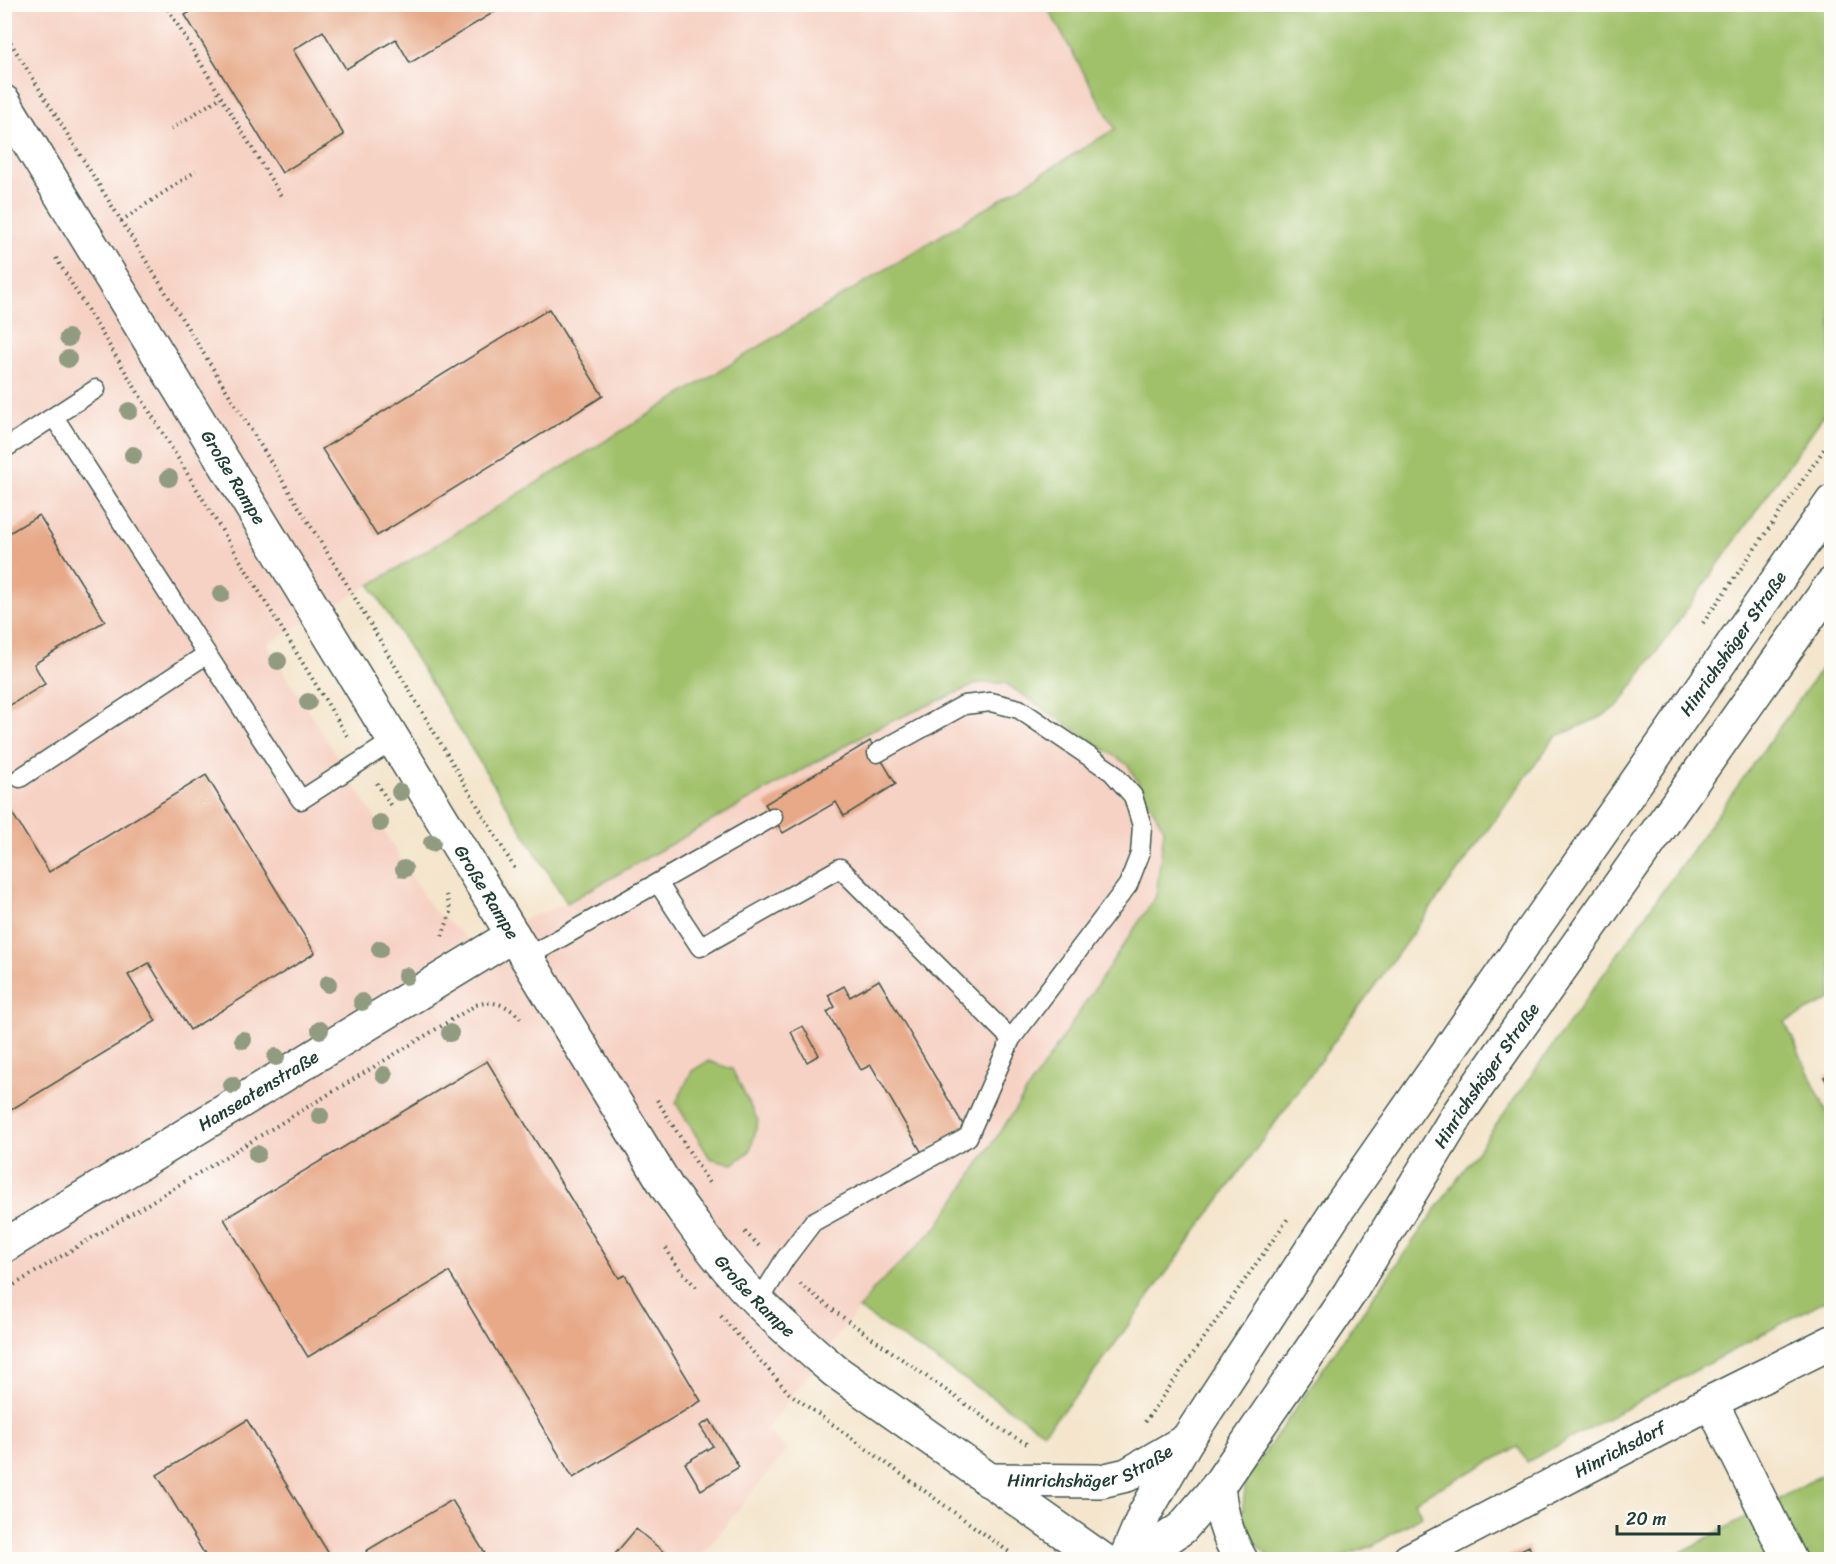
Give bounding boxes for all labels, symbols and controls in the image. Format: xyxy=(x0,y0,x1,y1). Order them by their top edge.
street label: Große Rampe xyxy=(192,424,275,531)
street label: Hinrichshäger Straße xyxy=(1671,564,1795,723)
street label: Große Rampe xyxy=(445,838,528,946)
street label: Hinrichshäger Straße xyxy=(1425,995,1548,1155)
street label: Hanseatenstraße xyxy=(191,1041,326,1140)
street label: Große Rampe xyxy=(706,1247,803,1346)
street label: Hinrichsdorf xyxy=(1568,1411,1674,1487)
street label: Hinrichshäger Straße xyxy=(1007,1435,1179,1497)
scale bar xyxy=(1617,1498,1719,1536)
text: 20 m xyxy=(1626,1503,1666,1535)

